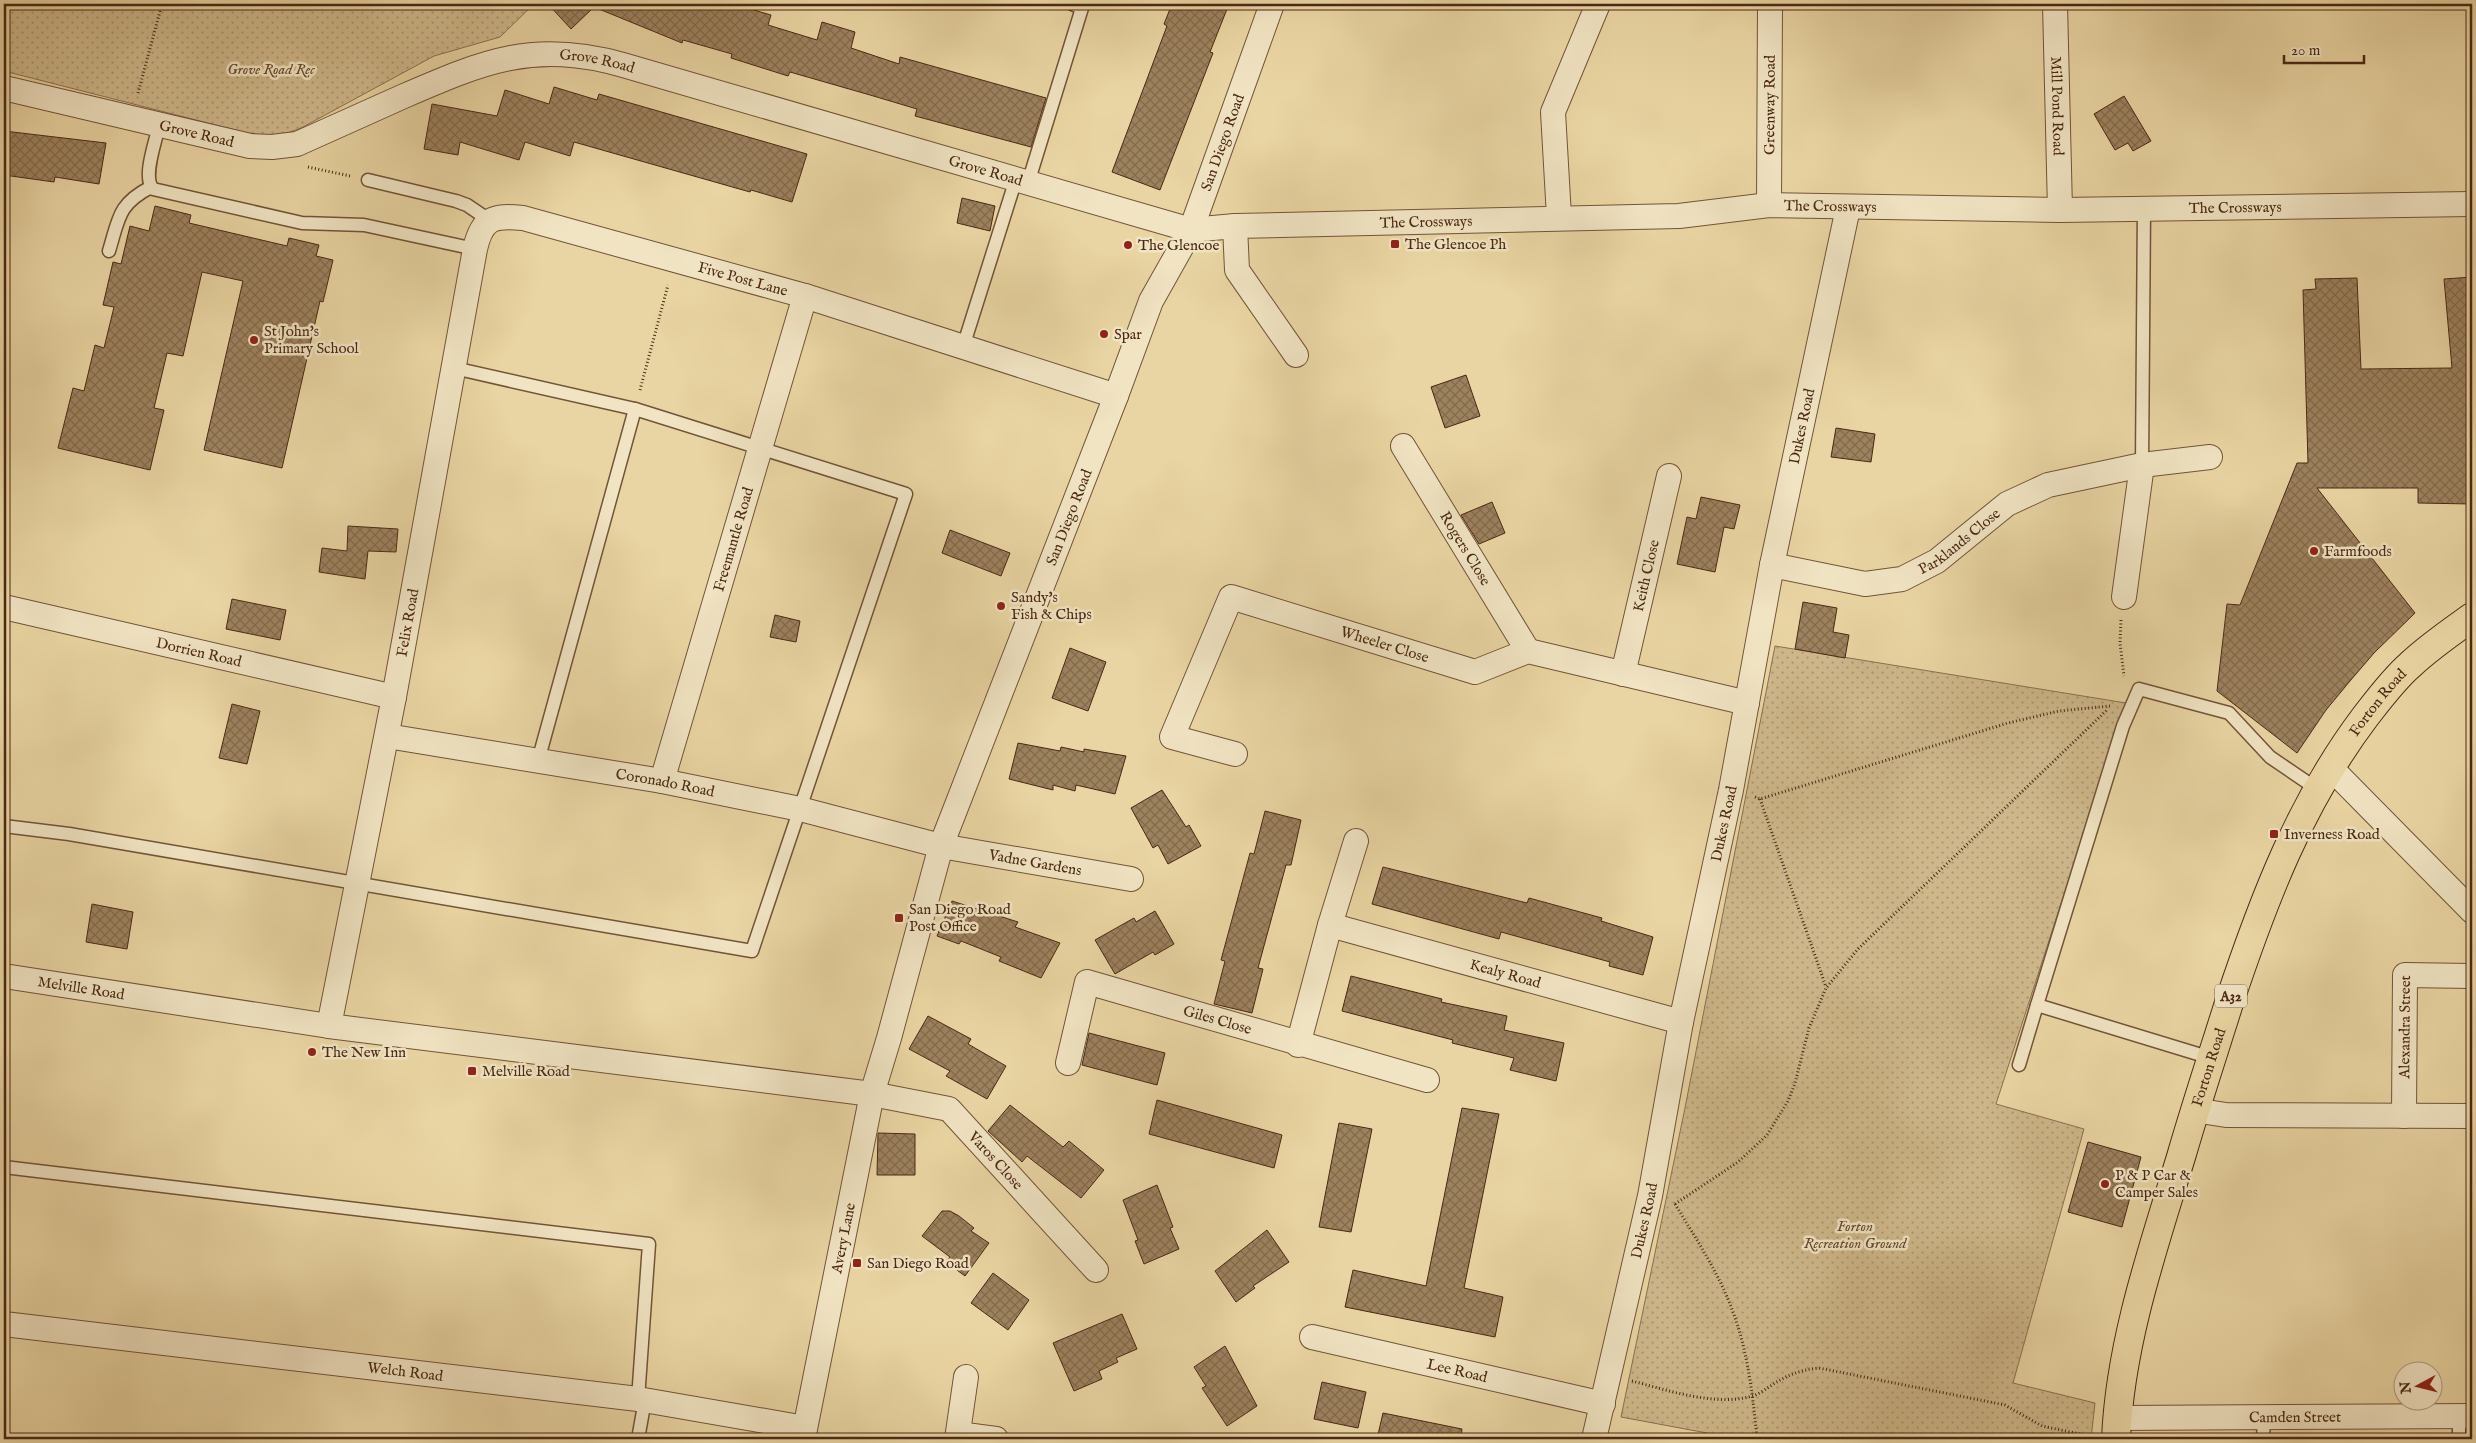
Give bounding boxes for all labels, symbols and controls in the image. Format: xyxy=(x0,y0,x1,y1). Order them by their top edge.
scale bar xyxy=(2284,32,2364,64)
text: 20 m xyxy=(2291,41,2321,60)
street label: Grove Road xyxy=(559,45,638,78)
street label: Greenway Road xyxy=(1760,54,1780,155)
street label: Mill Pond Road xyxy=(2046,56,2068,157)
park label: Grove Road Rec xyxy=(227,60,315,79)
street label: San Diego Road xyxy=(1197,90,1249,194)
street label: Grove Road xyxy=(157,116,237,152)
street label: Grove Road xyxy=(946,151,1026,191)
street label: The Crossways xyxy=(1784,196,1877,217)
street label: The Crossways xyxy=(2189,198,2282,218)
street label: The Crossways xyxy=(1379,212,1473,233)
place label: The Glencoe Ph xyxy=(1405,235,1506,254)
place label: The Glencoe xyxy=(1138,236,1219,255)
marker: The Glencoe Ph xyxy=(1389,238,1401,250)
marker: The Glencoe xyxy=(1122,239,1134,251)
street label: Five Post Lane xyxy=(696,258,790,301)
place label: St John's Primary School xyxy=(264,322,360,358)
place label: Spar xyxy=(1114,325,1142,344)
marker: Spar xyxy=(1098,328,1110,340)
marker: St John's Primary School xyxy=(248,334,260,346)
street label: Dukes Road xyxy=(1785,386,1820,466)
street label: San Diego Road xyxy=(1042,466,1097,568)
street label: Freemantle Road xyxy=(709,484,758,594)
street label: Parklands Close xyxy=(1915,504,2004,579)
street label: Rogers Close xyxy=(1435,508,1495,589)
street label: Keith Close xyxy=(1629,538,1664,614)
place label: Farmfoods xyxy=(2324,542,2392,561)
marker: Farmfoods xyxy=(2308,545,2320,557)
street label: Felix Road xyxy=(392,586,424,658)
place label: Sandy's Fish & Chips xyxy=(1011,588,1092,624)
marker: Sandy's Fish & Chips xyxy=(995,600,1007,612)
street label: Wheeler Close xyxy=(1338,622,1431,667)
street label: Dorrien Road xyxy=(154,633,244,672)
street label: Forton Road xyxy=(2345,664,2411,740)
street label: Coronado Road xyxy=(614,765,717,802)
street label: Dukes Road xyxy=(1707,783,1742,863)
place label: Inverness Road xyxy=(2284,825,2381,844)
marker: Inverness Road xyxy=(2268,828,2280,840)
street label: Vadne Gardens xyxy=(987,845,1083,880)
place label: San Diego Road Post Office xyxy=(909,900,1012,936)
marker: San Diego Road Post Office xyxy=(893,912,905,924)
street label: Kealy Road xyxy=(1468,955,1544,993)
street label: Melville Road xyxy=(36,972,127,1005)
street label: Alexandra Street xyxy=(2395,975,2415,1080)
road number: A32 xyxy=(2215,984,2247,1008)
street label: Giles Close xyxy=(1181,1001,1254,1039)
street label: Forton Road xyxy=(2188,1025,2231,1109)
place label: The New Inn xyxy=(322,1043,406,1062)
marker: The New Inn xyxy=(306,1046,318,1058)
place label: Melville Road xyxy=(482,1062,571,1081)
marker: Melville Road xyxy=(466,1065,478,1077)
street label: Varos Close xyxy=(963,1127,1027,1194)
place label: P & P Car & Camper Sales xyxy=(2115,1166,2198,1202)
marker: P & P Car & Camper Sales xyxy=(2099,1178,2111,1190)
street label: Dukes Road xyxy=(1627,1180,1662,1261)
street label: Avery Lane xyxy=(827,1201,860,1276)
park label: Forton Recreation Ground xyxy=(1804,1217,1907,1253)
place label: San Diego Road xyxy=(867,1254,970,1273)
marker: San Diego Road xyxy=(851,1257,863,1269)
street label: Lee Road xyxy=(1425,1355,1490,1387)
street label: Welch Road xyxy=(366,1358,445,1386)
north arrow xyxy=(2394,1360,2444,1410)
text: N xyxy=(2396,1380,2416,1396)
street label: Camden Street xyxy=(2249,1408,2341,1427)

